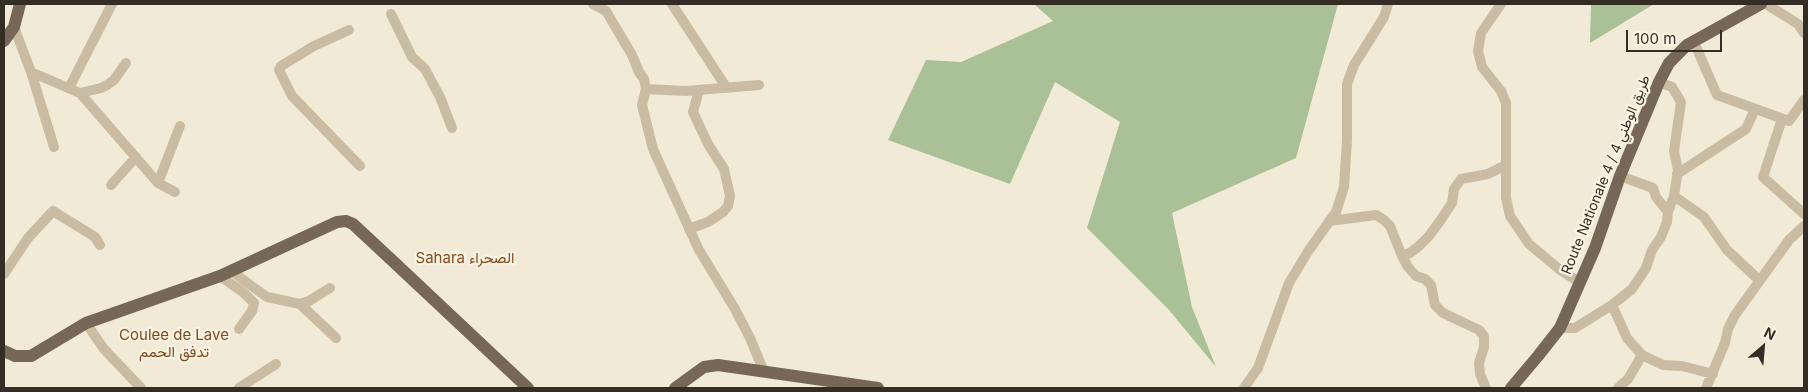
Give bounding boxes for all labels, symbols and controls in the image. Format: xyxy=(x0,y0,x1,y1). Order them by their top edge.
scale bar xyxy=(1628,20,1724,52)
text: 100 m xyxy=(1634,29,1676,48)
street label: Route Nationale 4 / طريق الوطني 4 xyxy=(1558,73,1654,277)
district label: Sahara الصحراء xyxy=(416,249,514,267)
north arrow xyxy=(1738,322,1788,372)
text: N xyxy=(1761,323,1779,343)
district label: Coulee de Lave تدفق الحمم xyxy=(110,326,238,361)

